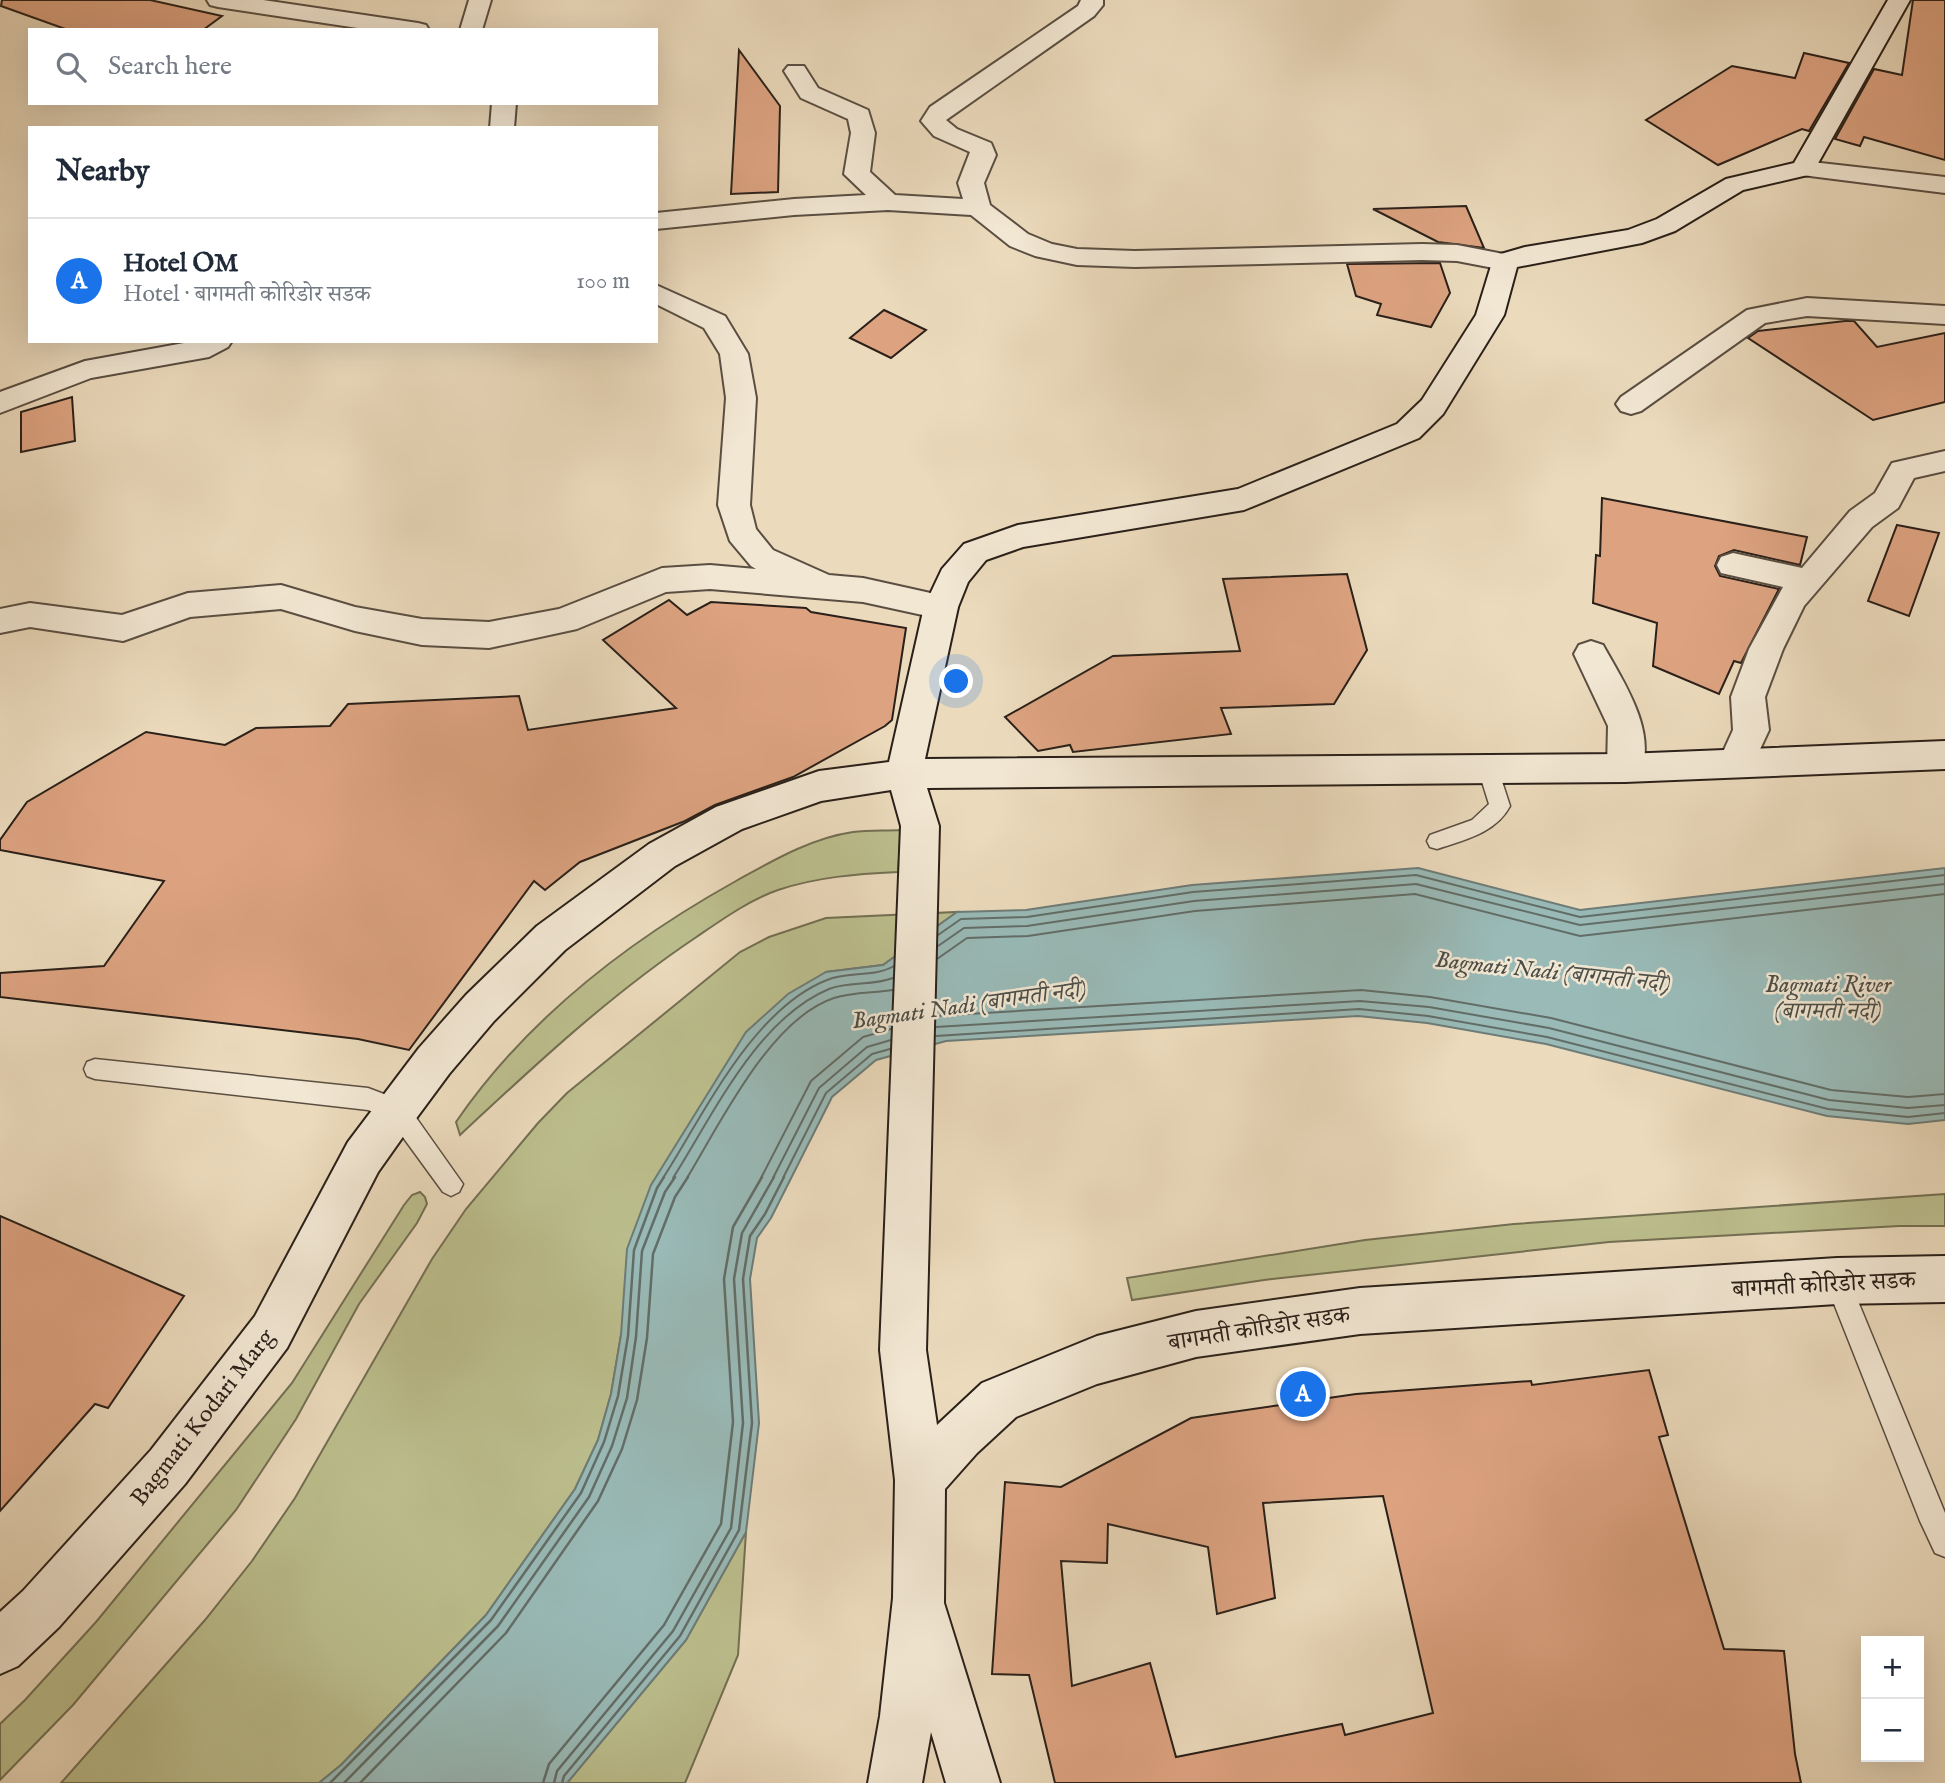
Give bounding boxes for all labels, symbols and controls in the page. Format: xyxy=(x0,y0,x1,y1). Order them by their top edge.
search box xyxy=(28,28,658,105)
icon: search xyxy=(52,48,90,86)
text: Search here xyxy=(108,50,232,83)
text: Nearby xyxy=(56,153,149,191)
text: Hotel OM xyxy=(123,247,238,280)
text: A xyxy=(71,267,87,296)
text: 100 m xyxy=(576,267,630,296)
text: Hotel · बागमती कोरिडोर सडक xyxy=(123,280,371,309)
your location xyxy=(939,664,973,698)
water label: Bagmati Nadi (बागमती नदी) xyxy=(1434,946,1672,1000)
water label: Bagmati River (बागमती नदी) xyxy=(1765,971,1892,1026)
water label: Bagmati Nadi (बागमती नदी) xyxy=(850,975,1088,1037)
street label: बागमती कोरिडोर सडक xyxy=(1731,1265,1918,1306)
street label: बागमती कोरिडोर सडक xyxy=(1165,1300,1354,1359)
street label: Bagmati Kodari Marg xyxy=(124,1322,283,1513)
pin: A xyxy=(1280,1368,1326,1420)
map controls xyxy=(1861,1636,1924,1762)
button: + xyxy=(1861,1636,1924,1699)
button: − xyxy=(1861,1699,1924,1762)

